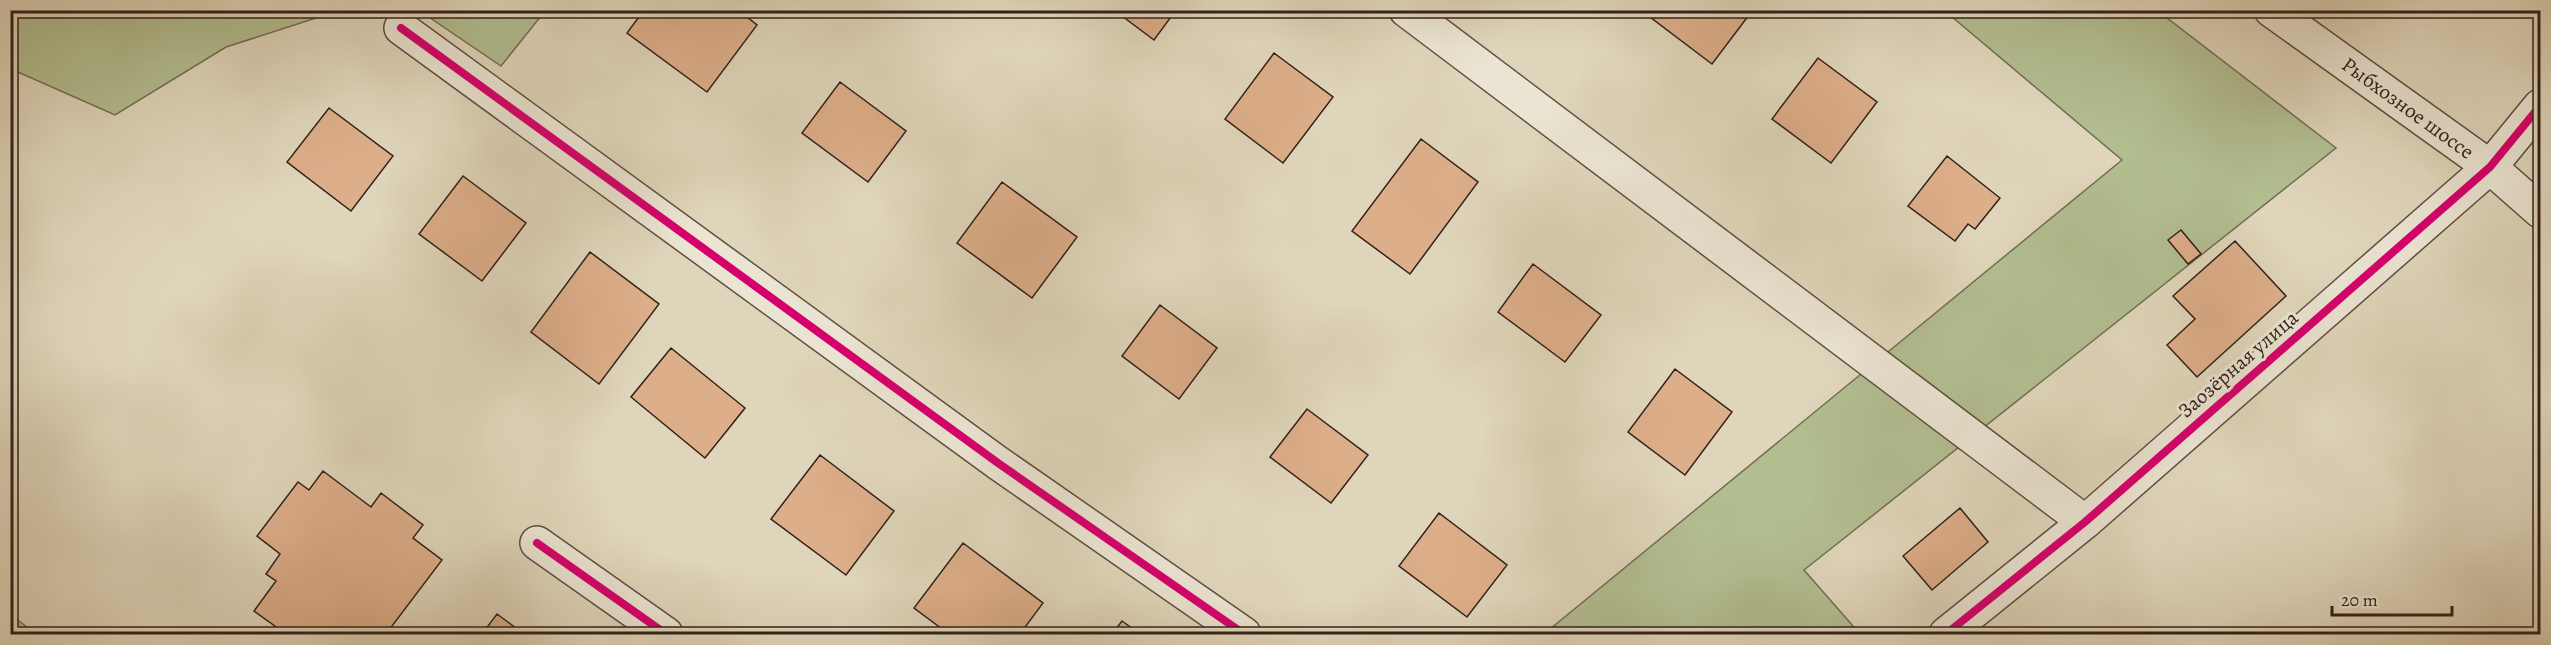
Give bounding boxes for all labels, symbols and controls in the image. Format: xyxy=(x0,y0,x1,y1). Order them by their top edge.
street label: Рыбхозное шоссе xyxy=(2336,51,2480,165)
street label: Заозёрная улица xyxy=(2172,304,2304,424)
scale bar xyxy=(2332,579,2452,617)
text: 20 m xyxy=(2341,588,2378,612)

